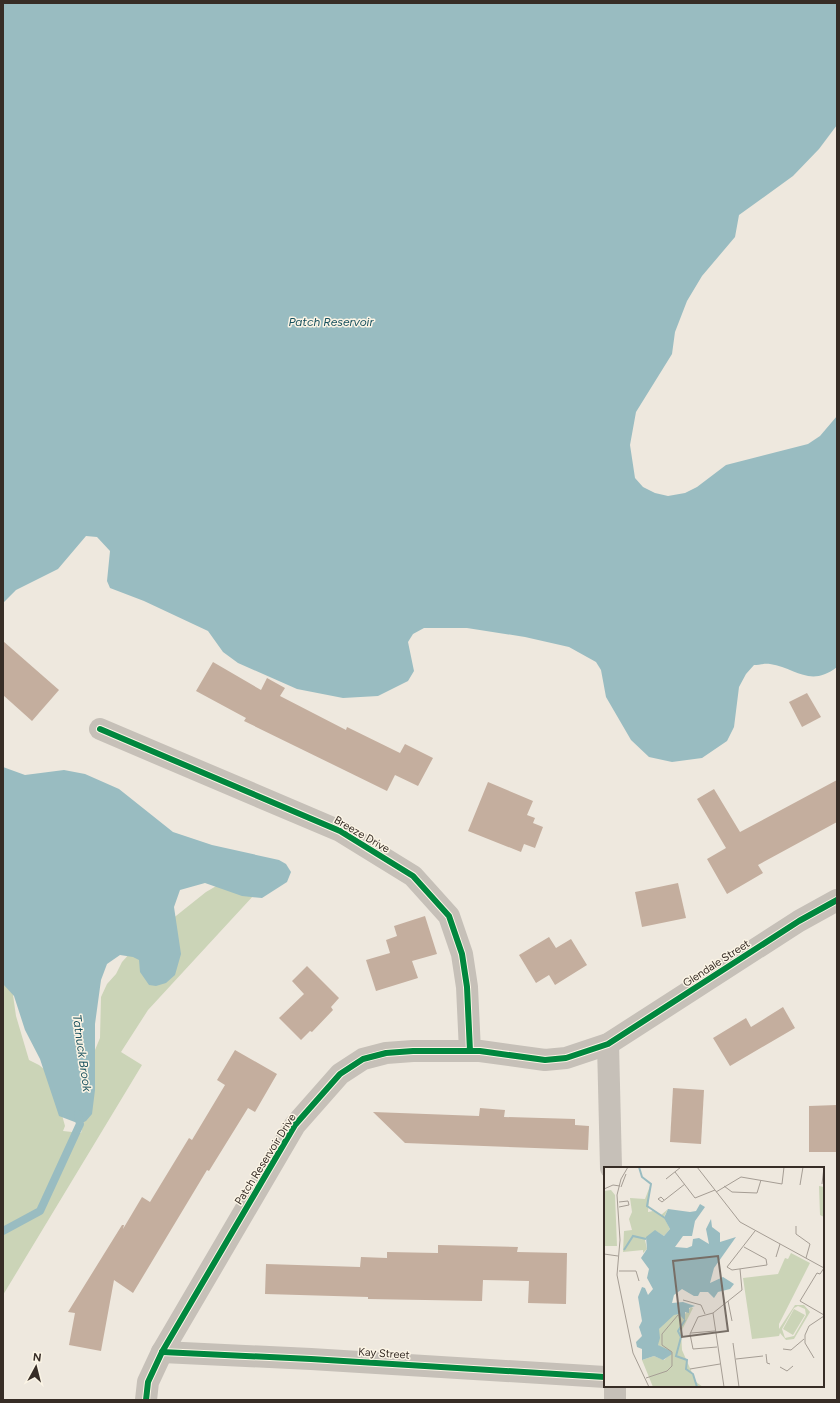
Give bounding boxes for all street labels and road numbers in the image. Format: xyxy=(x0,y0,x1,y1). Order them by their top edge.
street label: Breeze Drive xyxy=(332,813,392,856)
street label: Glendale Street xyxy=(680,937,752,990)
street label: Patch Reservoir Drive xyxy=(232,1111,299,1207)
street label: Kay Street xyxy=(358,1345,410,1362)

